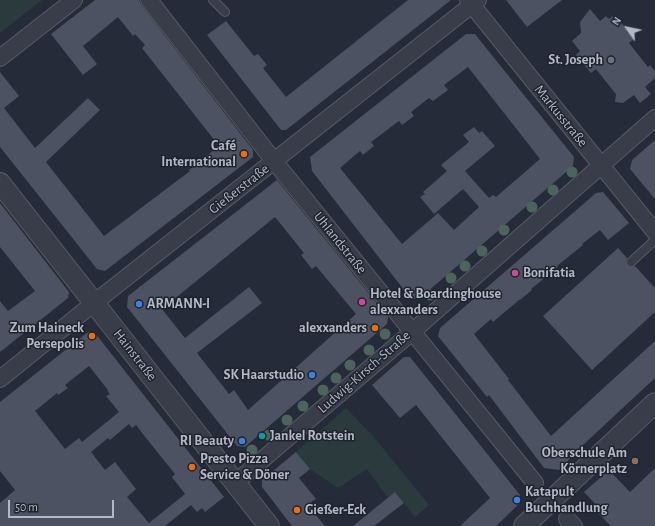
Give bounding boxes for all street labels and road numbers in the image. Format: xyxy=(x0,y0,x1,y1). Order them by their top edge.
street label: Markusstraße xyxy=(531,82,591,150)
street label: Gießerstraße xyxy=(206,160,272,218)
street label: Uhlandstraße xyxy=(310,209,370,277)
street label: Hainstraße xyxy=(110,326,160,384)
street label: Ludwig-Kirsch-Straße xyxy=(314,327,414,417)

